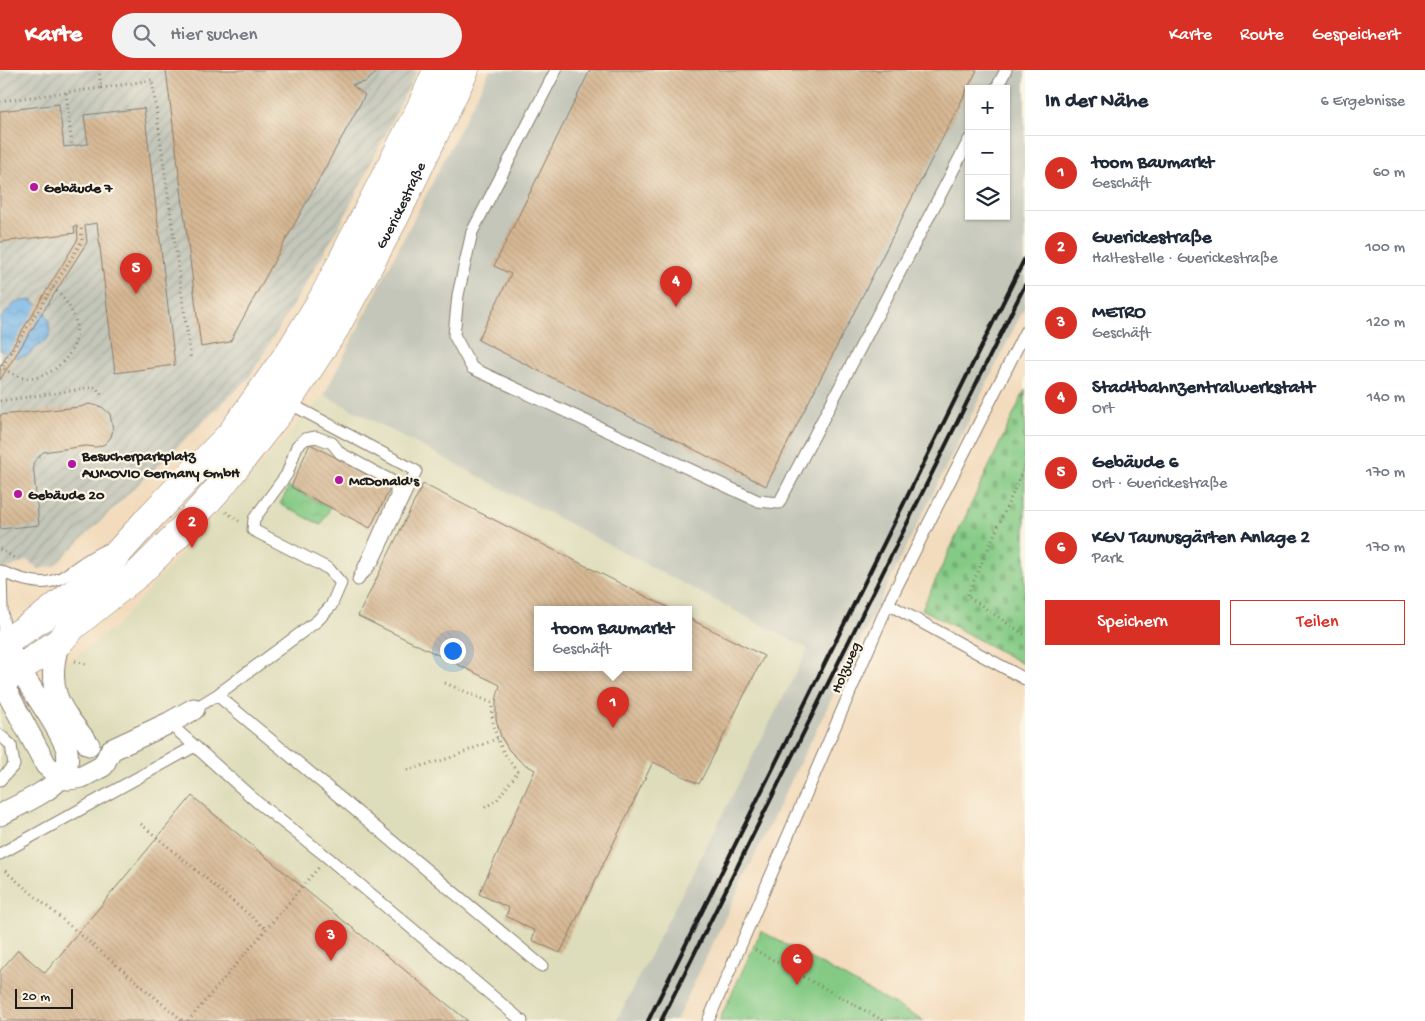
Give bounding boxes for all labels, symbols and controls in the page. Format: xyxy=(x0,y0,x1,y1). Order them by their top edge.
search box xyxy=(112,13,462,58)
text: Karte xyxy=(25,21,82,50)
icon: search xyxy=(130,21,158,49)
text: Hier suchen xyxy=(170,24,258,47)
text: Karte xyxy=(1169,25,1212,46)
text: Route xyxy=(1240,25,1284,46)
text: Gespeichert xyxy=(1312,25,1400,46)
map controls xyxy=(965,85,1010,220)
button: + xyxy=(965,85,1010,130)
text: In der Nähe xyxy=(1045,90,1148,115)
text: 6 Ergebnisse xyxy=(1321,93,1405,112)
button: − xyxy=(965,130,1010,175)
text: toom Baumarkt xyxy=(1092,152,1214,175)
street label: Guerickestraße xyxy=(373,159,431,252)
text: 1 xyxy=(1058,164,1064,183)
text: 60 m xyxy=(1373,164,1405,183)
button: layers xyxy=(965,175,1010,220)
text: Geschäft xyxy=(1092,175,1151,194)
place label: Gebäude 7 xyxy=(44,180,114,198)
marker: Gebäude 7 xyxy=(28,181,40,193)
text: Guerickestraße xyxy=(1092,227,1212,250)
text: 2 xyxy=(1057,239,1065,258)
text: 100 m xyxy=(1365,239,1405,258)
text: Haltestelle · Guerickestraße xyxy=(1092,250,1278,269)
pin: 5 xyxy=(120,253,152,294)
pin: 4 xyxy=(660,266,692,307)
text: METRO xyxy=(1092,302,1146,325)
text: 3 xyxy=(1057,314,1065,333)
text: 120 m xyxy=(1366,314,1405,333)
text: Geschäft xyxy=(1092,325,1151,344)
text: Stadtbahnzentralwerkstatt xyxy=(1092,377,1315,400)
text: 4 xyxy=(1057,389,1065,408)
text: 140 m xyxy=(1367,389,1405,408)
text: Ort xyxy=(1092,400,1114,419)
place label: Besucherparkplatz AUMOVIO Germany GmbH xyxy=(81,448,240,483)
text: Gebäude 6 xyxy=(1092,452,1178,475)
marker: Besucherparkplatz AUMOVIO Germany GmbH xyxy=(66,458,78,470)
text: 5 xyxy=(1057,464,1065,483)
text: 170 m xyxy=(1366,464,1405,483)
place label: McDonald's xyxy=(349,473,420,491)
marker: McDonald's xyxy=(333,474,345,486)
text: Ort · Guerickestraße xyxy=(1092,475,1227,494)
place label: Gebäude 20 xyxy=(28,487,105,505)
marker: Gebäude 20 xyxy=(12,488,24,500)
pin: 2 xyxy=(176,507,208,548)
text: KGV Taunusgärten Anlage 2 xyxy=(1092,527,1310,550)
text: 6 xyxy=(1057,539,1065,558)
text: 170 m xyxy=(1366,539,1405,558)
text: Park xyxy=(1092,550,1123,569)
button: Speichern xyxy=(1045,600,1220,645)
button: Teilen xyxy=(1230,600,1405,645)
popup xyxy=(534,606,692,671)
text: toom Baumarkt xyxy=(552,618,674,641)
your location xyxy=(440,638,466,664)
street label: Holzweg xyxy=(828,639,866,696)
text: Geschäft xyxy=(552,641,611,660)
pin: 1 xyxy=(597,687,629,728)
pin: 3 xyxy=(315,920,347,961)
pin: 6 xyxy=(781,944,813,985)
scale bar xyxy=(15,986,72,1009)
text: 20 m xyxy=(22,989,50,1006)

